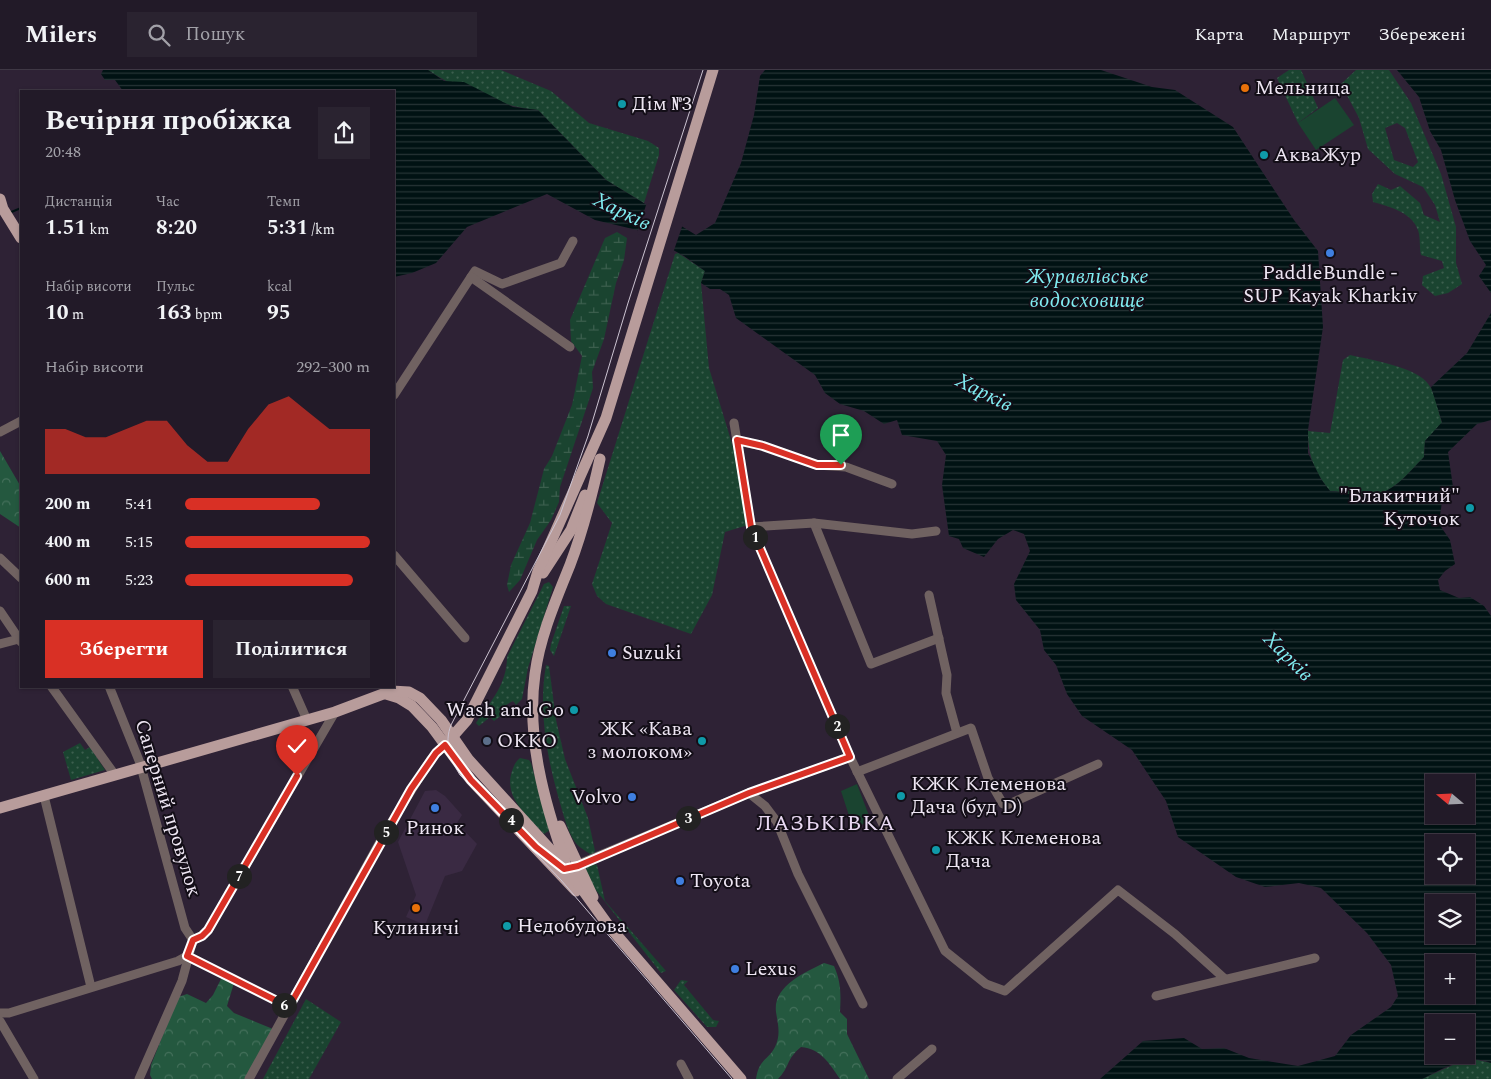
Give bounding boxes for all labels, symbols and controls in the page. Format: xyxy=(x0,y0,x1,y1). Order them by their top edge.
search box xyxy=(127,12,477,57)
text: Milers xyxy=(25,17,97,53)
text: Пошук xyxy=(185,20,245,49)
icon: search xyxy=(145,21,173,49)
text: Карта xyxy=(1194,21,1244,48)
text: Маршрут xyxy=(1272,21,1350,48)
text: Збережені xyxy=(1378,21,1466,48)
place label: Мельница xyxy=(1255,73,1350,103)
marker: Мельница xyxy=(1239,82,1251,94)
place label: Дім №3 xyxy=(632,89,692,119)
marker: Дім №3 xyxy=(616,98,628,110)
text: Вечірня пробіжка xyxy=(45,99,292,142)
button: share xyxy=(318,107,370,159)
text: 20:48 xyxy=(45,140,81,164)
place label: АкваЖур xyxy=(1274,140,1361,170)
marker: АкваЖур xyxy=(1258,149,1270,161)
water label: Харків xyxy=(587,184,656,240)
text: Дистанція xyxy=(45,191,112,212)
text: Час xyxy=(156,191,180,212)
text: Темп xyxy=(267,191,300,212)
text: 1.51 xyxy=(45,212,86,244)
text: 8:20 xyxy=(156,212,197,244)
text: 5:31 xyxy=(267,212,308,244)
text: km xyxy=(86,219,109,240)
text: /km xyxy=(308,219,335,240)
marker: PaddleBundle - SUP Kayak Kharkiv xyxy=(1324,247,1336,259)
place label: PaddleBundle - SUP Kayak Kharkiv xyxy=(1243,258,1418,311)
water label: Журавлівське водосховище xyxy=(1025,261,1149,317)
text: Набір висоти xyxy=(45,276,132,297)
text: Пульс xyxy=(156,276,195,297)
text: kcal xyxy=(267,276,292,297)
text: 10 xyxy=(45,297,69,329)
text: 163 xyxy=(156,297,191,329)
text: 95 xyxy=(267,297,291,329)
text: m xyxy=(69,304,84,325)
text: bpm xyxy=(191,304,223,325)
text: Набір висоти xyxy=(45,355,144,379)
text: 292–300 m xyxy=(296,355,370,379)
water label: Харків xyxy=(949,364,1018,421)
pin xyxy=(820,414,862,465)
icon: arrive xyxy=(827,421,855,449)
place label: "Блакитний" Куточок xyxy=(1339,481,1460,534)
text: 200 m xyxy=(45,492,90,516)
text: 5:41 xyxy=(125,492,153,516)
marker: "Блакитний" Куточок xyxy=(1464,502,1476,514)
pin: 1 xyxy=(742,524,768,550)
text: 1 xyxy=(752,527,759,548)
text: 400 m xyxy=(45,530,90,554)
text: 5:15 xyxy=(125,530,153,554)
text: 600 m xyxy=(45,568,90,592)
text: 5:23 xyxy=(125,568,153,592)
button: Зберегти xyxy=(45,620,203,678)
button: Поділитися xyxy=(213,620,370,678)
water label: Харків xyxy=(1254,623,1321,690)
place label: Suzuki xyxy=(622,638,682,668)
marker: Suzuki xyxy=(606,647,618,659)
place label: Wash and Go xyxy=(446,695,564,725)
marker: Wash and Go xyxy=(568,704,580,716)
place label: ЖК «Кава з молоком» xyxy=(587,714,692,767)
pin: 2 xyxy=(824,714,850,738)
street label: Саперний провулок xyxy=(127,716,209,900)
text: 2 xyxy=(834,716,841,737)
pin xyxy=(276,725,318,776)
place label: ОККО xyxy=(497,726,557,756)
icon: check xyxy=(283,732,311,760)
marker: ОККО xyxy=(481,735,493,747)
marker: ЖК «Кава з молоком» xyxy=(696,735,708,747)
place label: КЖК Клеменова Дача (буд D) xyxy=(911,769,1067,822)
north arrow xyxy=(1425,774,1475,824)
map controls xyxy=(1425,774,1475,1064)
place label: Volvo xyxy=(571,782,622,812)
marker: КЖК Клеменова Дача (буд D) xyxy=(895,790,907,802)
marker: Volvo xyxy=(626,791,638,803)
marker: Ринок xyxy=(429,802,441,814)
pin: 3 xyxy=(676,806,700,830)
district label: ЛАЗЬКІВКА xyxy=(756,807,896,840)
pin: 4 xyxy=(498,808,524,832)
text: 3 xyxy=(685,808,692,829)
text: 4 xyxy=(508,810,515,831)
place label: Ринок xyxy=(406,813,464,843)
pin: 5 xyxy=(374,820,398,844)
text: 5 xyxy=(383,822,390,843)
place label: КЖК Клеменова Дача xyxy=(946,823,1102,876)
button: locate xyxy=(1425,834,1475,884)
marker: КЖК Клеменова Дача xyxy=(930,844,942,856)
pin: 7 xyxy=(226,864,252,888)
text: 7 xyxy=(236,866,243,887)
place label: Toyota xyxy=(690,866,751,896)
marker: Toyota xyxy=(674,875,686,887)
button: layers xyxy=(1425,894,1475,944)
marker: Кулиничі xyxy=(410,902,422,914)
place label: Недобудова xyxy=(517,911,627,941)
place label: Кулиничі xyxy=(372,913,460,943)
marker: Недобудова xyxy=(501,920,513,932)
place label: Lexus xyxy=(745,954,797,984)
button: + xyxy=(1425,954,1475,1004)
marker: Lexus xyxy=(729,963,741,975)
pin: 6 xyxy=(272,992,296,1018)
text: 6 xyxy=(281,995,288,1016)
button: − xyxy=(1425,1014,1475,1064)

